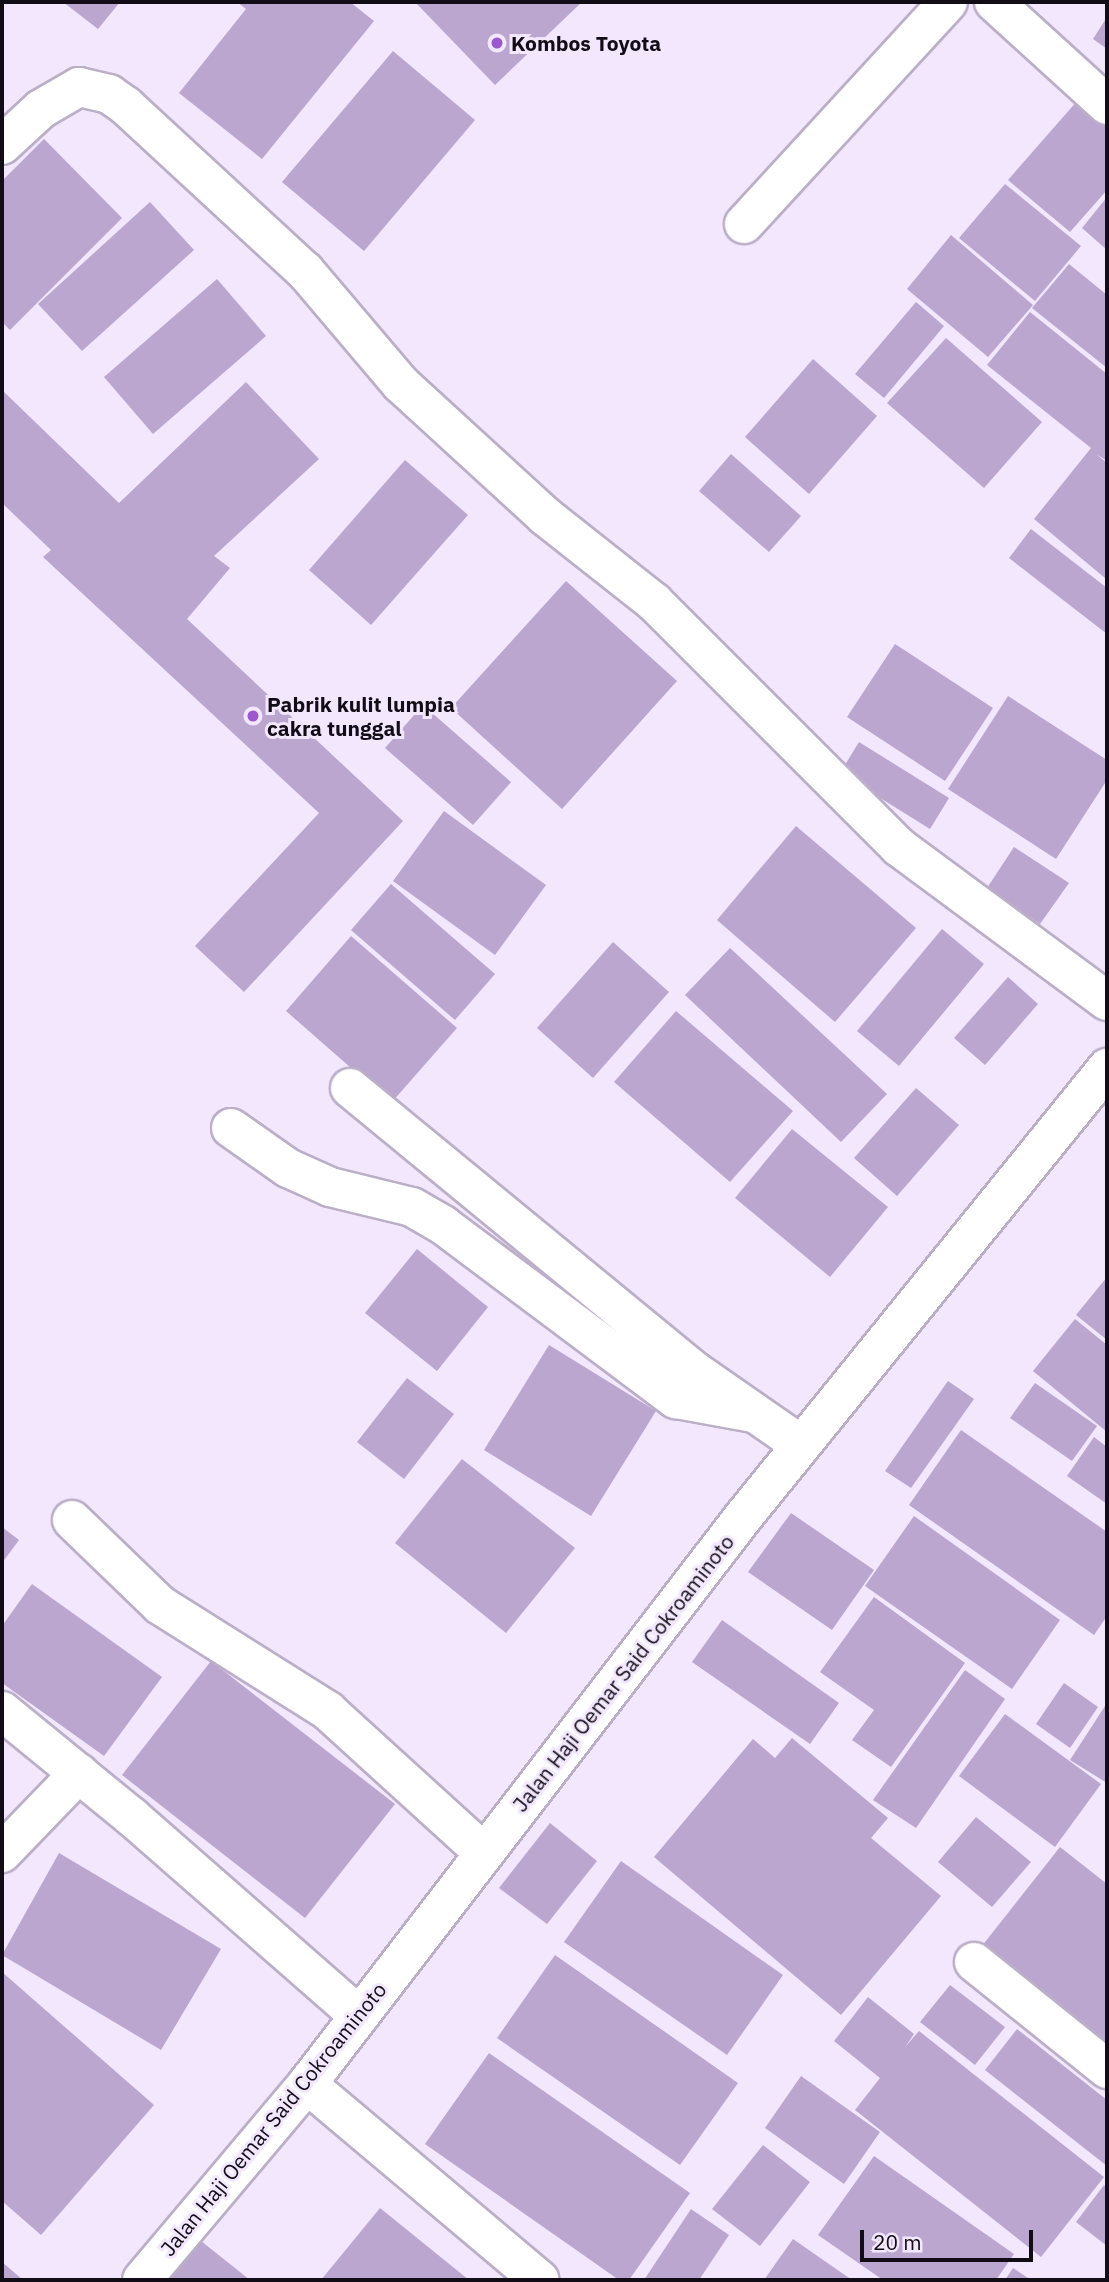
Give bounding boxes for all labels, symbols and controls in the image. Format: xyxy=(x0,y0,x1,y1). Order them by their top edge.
place label: Kombos Toyota xyxy=(511,30,661,56)
marker: Kombos Toyota xyxy=(489,35,505,51)
place label: Pabrik kulit lumpia cakra tunggal xyxy=(267,691,455,741)
marker: Pabrik kulit lumpia cakra tunggal xyxy=(245,708,261,724)
street label: Jalan Haji Oemar Said Cokroaminoto xyxy=(507,1530,739,1816)
street label: Jalan Haji Oemar Said Cokroaminoto xyxy=(155,1977,391,2261)
scale bar xyxy=(864,2216,1037,2260)
text: 20 m xyxy=(873,2228,922,2256)

